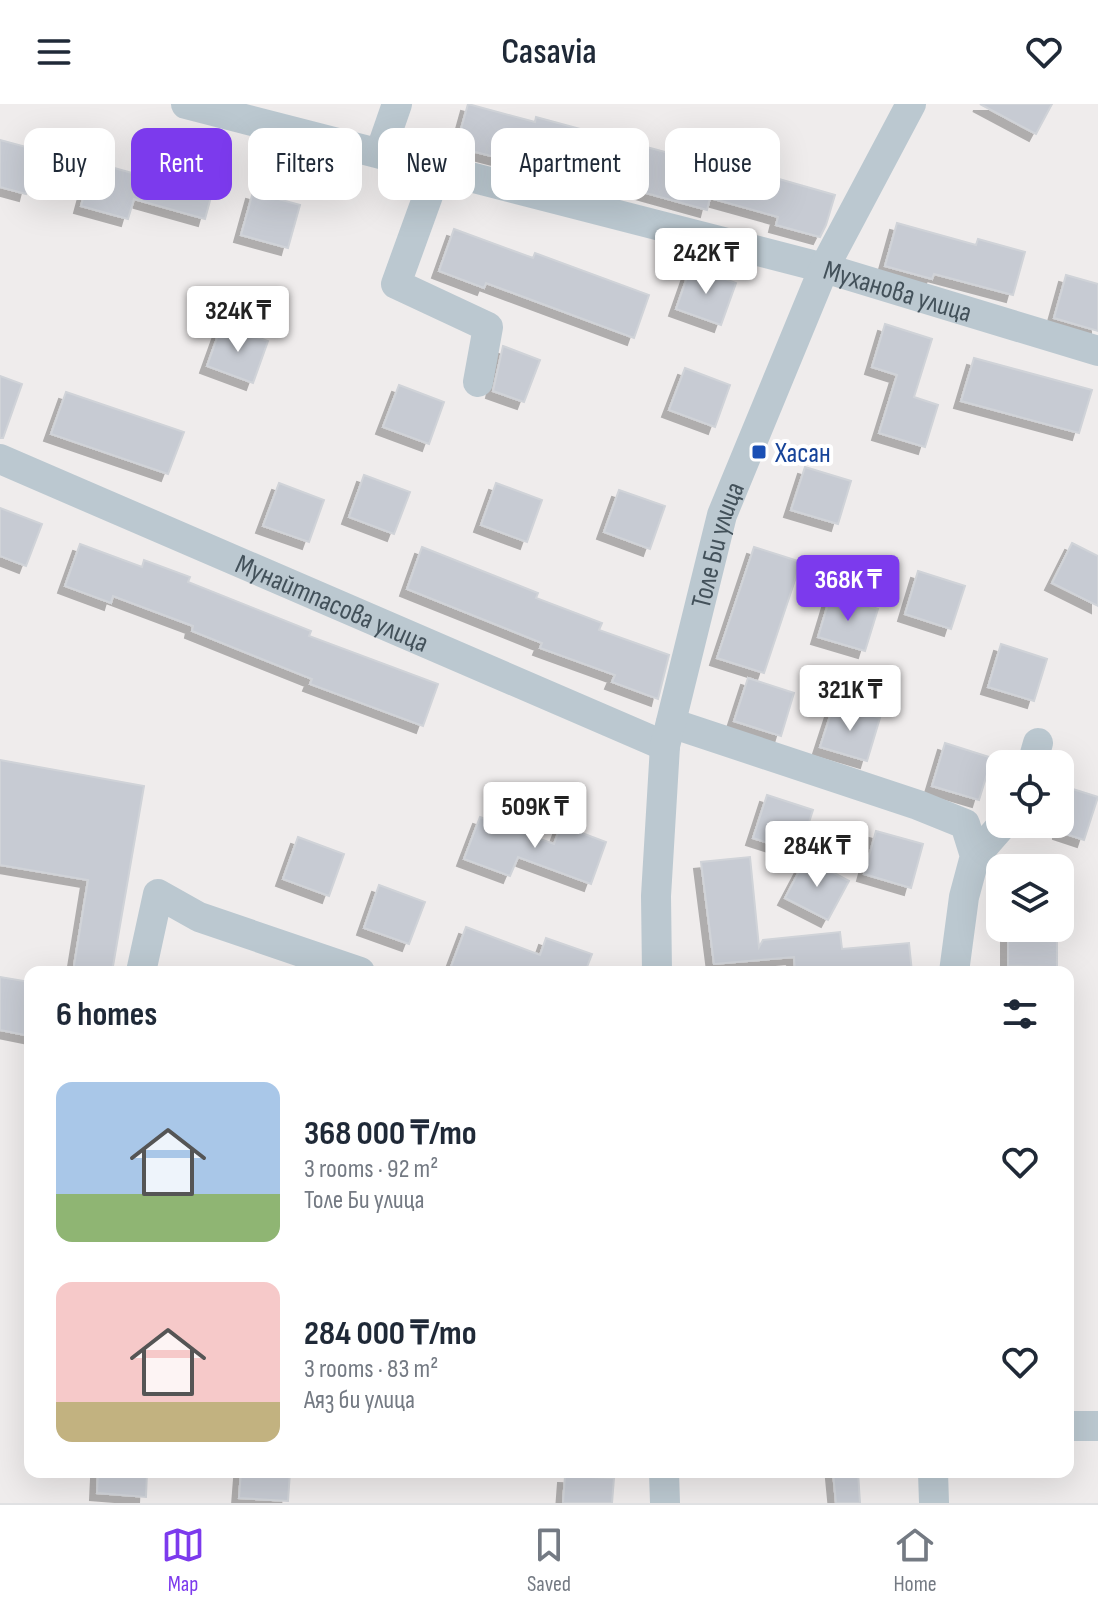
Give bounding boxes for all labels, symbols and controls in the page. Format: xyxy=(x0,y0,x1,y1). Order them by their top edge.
icon: menu xyxy=(32,30,76,74)
icon: heart xyxy=(1022,30,1066,74)
text: Casavia xyxy=(501,31,597,74)
chip: Buy xyxy=(24,128,115,200)
chip: Rent xyxy=(131,128,232,200)
chip: Filters xyxy=(248,128,362,200)
chip: New xyxy=(378,128,475,200)
chip: Apartment xyxy=(491,128,649,200)
chip: House xyxy=(665,128,780,200)
pin: 242K ₸ xyxy=(641,228,771,296)
text: 242K ₸ xyxy=(673,238,739,269)
street label: Муханова улица xyxy=(819,254,976,330)
pin: 324K ₸ xyxy=(173,286,303,354)
text: 324K ₸ xyxy=(205,296,271,327)
place label: Хасан xyxy=(774,437,831,470)
marker: Хасан xyxy=(750,443,768,461)
street label: Толе Би улица xyxy=(685,477,752,612)
street label: Мунайтпасова улица xyxy=(230,548,433,660)
pin: 368K ₸ xyxy=(783,555,913,623)
text: 368K ₸ xyxy=(814,565,882,596)
pin: 321K ₸ xyxy=(785,665,915,733)
text: 321K ₸ xyxy=(818,675,882,706)
map controls xyxy=(986,750,1074,942)
button: locate xyxy=(986,750,1074,838)
pin: 509K ₸ xyxy=(470,782,600,850)
text: 509K ₸ xyxy=(501,792,569,823)
pin: 284K ₸ xyxy=(752,821,882,889)
text: 284K ₸ xyxy=(783,831,851,862)
button: layers xyxy=(986,854,1074,942)
icon: filters xyxy=(998,992,1042,1036)
text: 6 homes xyxy=(56,994,157,1035)
text: 368 000 ₸/mo xyxy=(304,1113,477,1154)
icon: home xyxy=(120,1114,216,1210)
icon: heart xyxy=(998,1140,1042,1184)
text: 3 rooms · 92 m² xyxy=(304,1154,438,1185)
text: Толе Би улица xyxy=(304,1185,425,1216)
text: 284 000 ₸/mo xyxy=(304,1313,476,1354)
icon: home xyxy=(120,1314,216,1410)
icon: heart xyxy=(998,1340,1042,1384)
text: 3 rooms · 83 m² xyxy=(304,1354,438,1385)
text: Аяз би улица xyxy=(304,1385,415,1416)
tab: Map xyxy=(161,1523,205,1598)
tab: Saved xyxy=(527,1523,571,1598)
tab: Home xyxy=(893,1523,937,1598)

